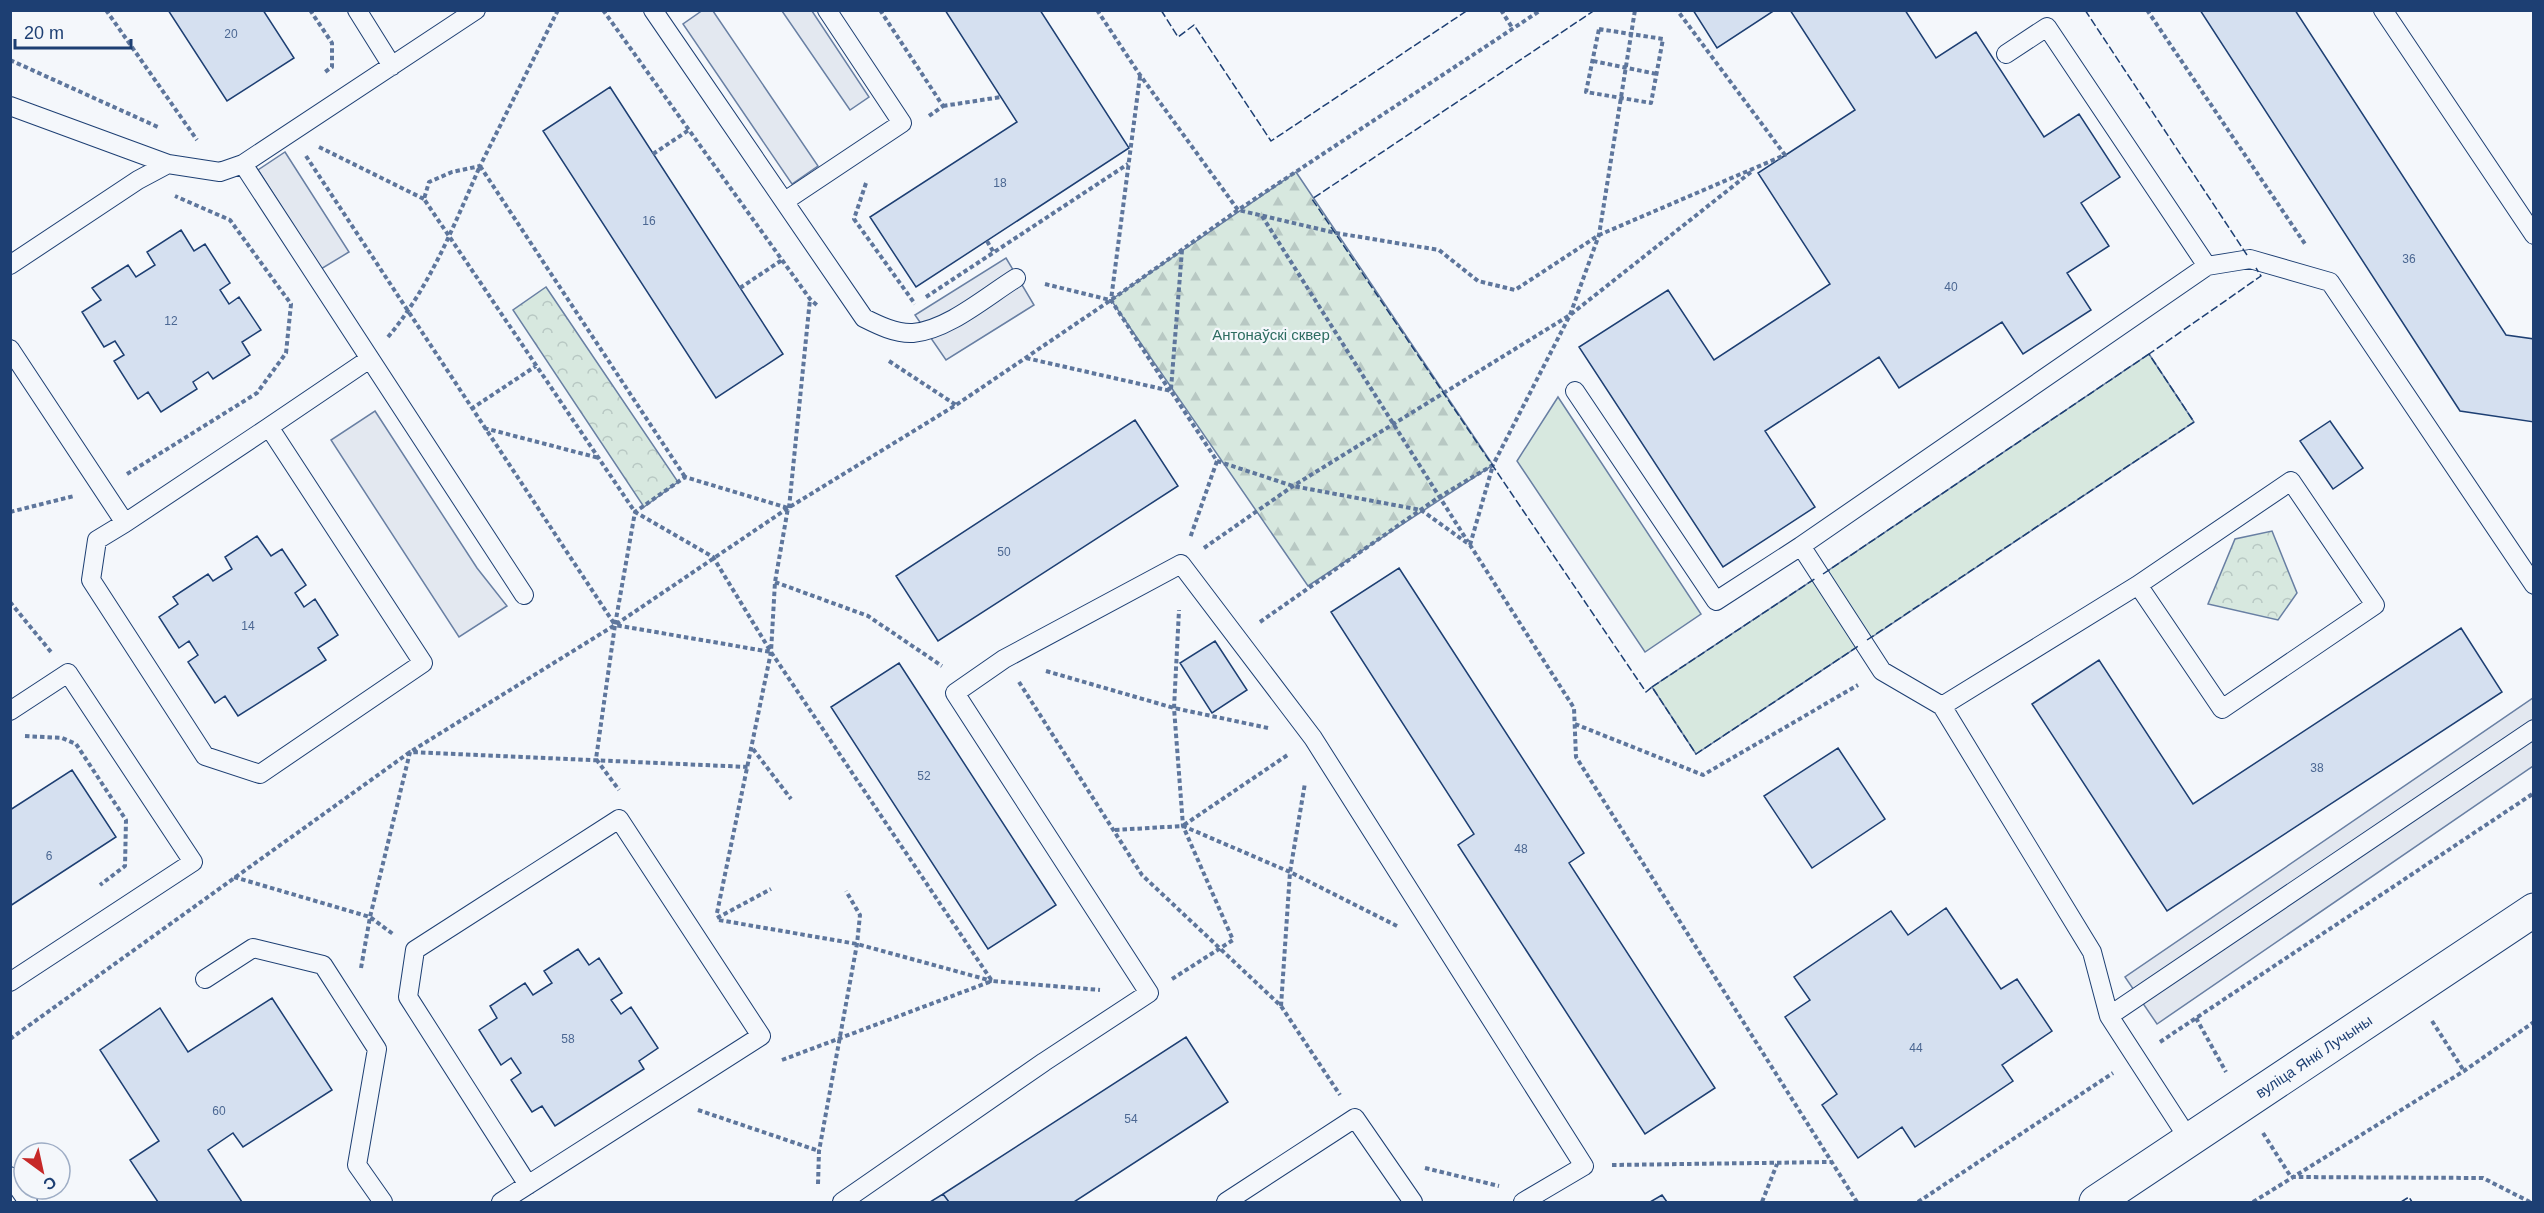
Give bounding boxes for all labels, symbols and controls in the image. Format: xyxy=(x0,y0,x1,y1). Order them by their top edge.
scale bar xyxy=(15,12,130,50)
text: 20 m xyxy=(24,23,64,43)
house number: 20 xyxy=(224,27,238,41)
house number: 18 xyxy=(993,176,1007,190)
house number: 16 xyxy=(642,214,656,228)
house number: 36 xyxy=(2402,252,2416,266)
house number: 40 xyxy=(1944,280,1958,294)
house number: 12 xyxy=(164,314,178,328)
park label: Антонаўскі сквер xyxy=(1212,326,1330,343)
house number: 50 xyxy=(997,545,1011,559)
house number: 14 xyxy=(241,619,255,633)
house number: 38 xyxy=(2310,761,2324,775)
house number: 52 xyxy=(917,769,931,783)
house number: 48 xyxy=(1514,842,1528,856)
house number: 6 xyxy=(46,849,53,863)
street label: вуліца Янкі Лучыны xyxy=(2252,1011,2375,1101)
house number: 58 xyxy=(561,1032,575,1046)
house number: 44 xyxy=(1909,1041,1923,1055)
house number: 60 xyxy=(212,1104,226,1118)
house number: 54 xyxy=(1124,1112,1138,1126)
north arrow xyxy=(12,1141,72,1201)
text: С xyxy=(40,1173,59,1194)

